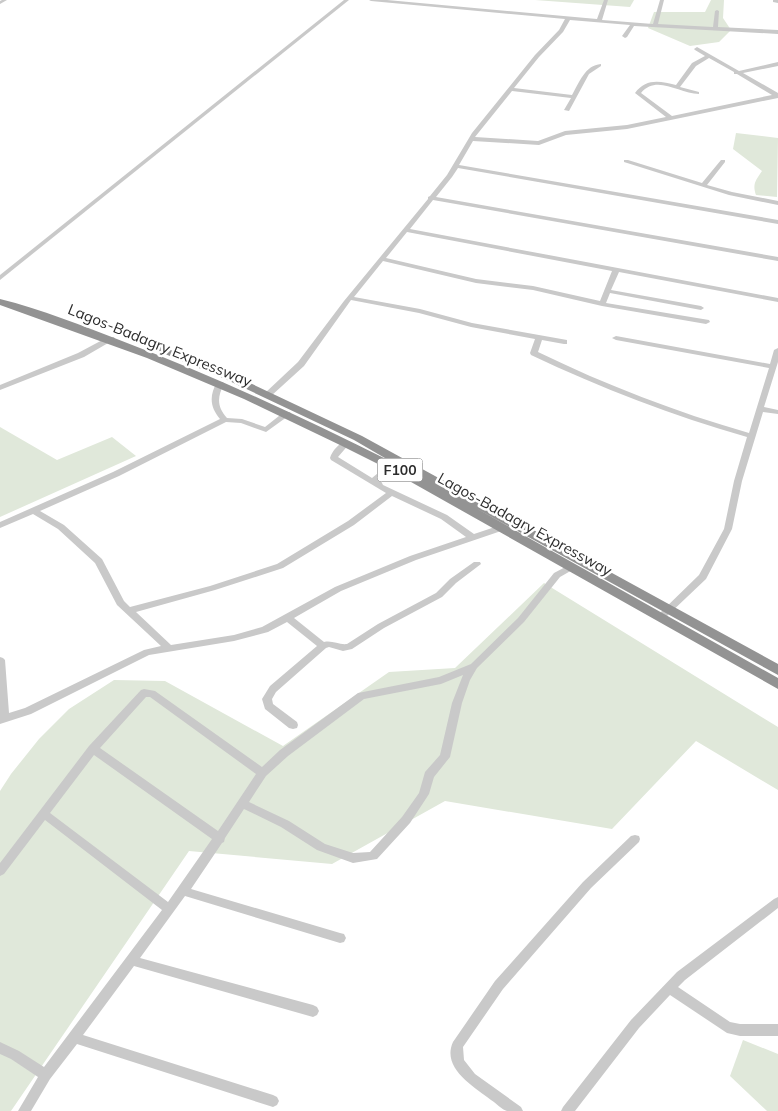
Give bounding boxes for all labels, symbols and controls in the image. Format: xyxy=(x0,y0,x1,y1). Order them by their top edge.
street label: Lagos-Badagry Expressway xyxy=(65,299,255,391)
road number: F100 xyxy=(378,458,422,482)
street label: Lagos-Badagry Expressway xyxy=(434,468,616,580)

